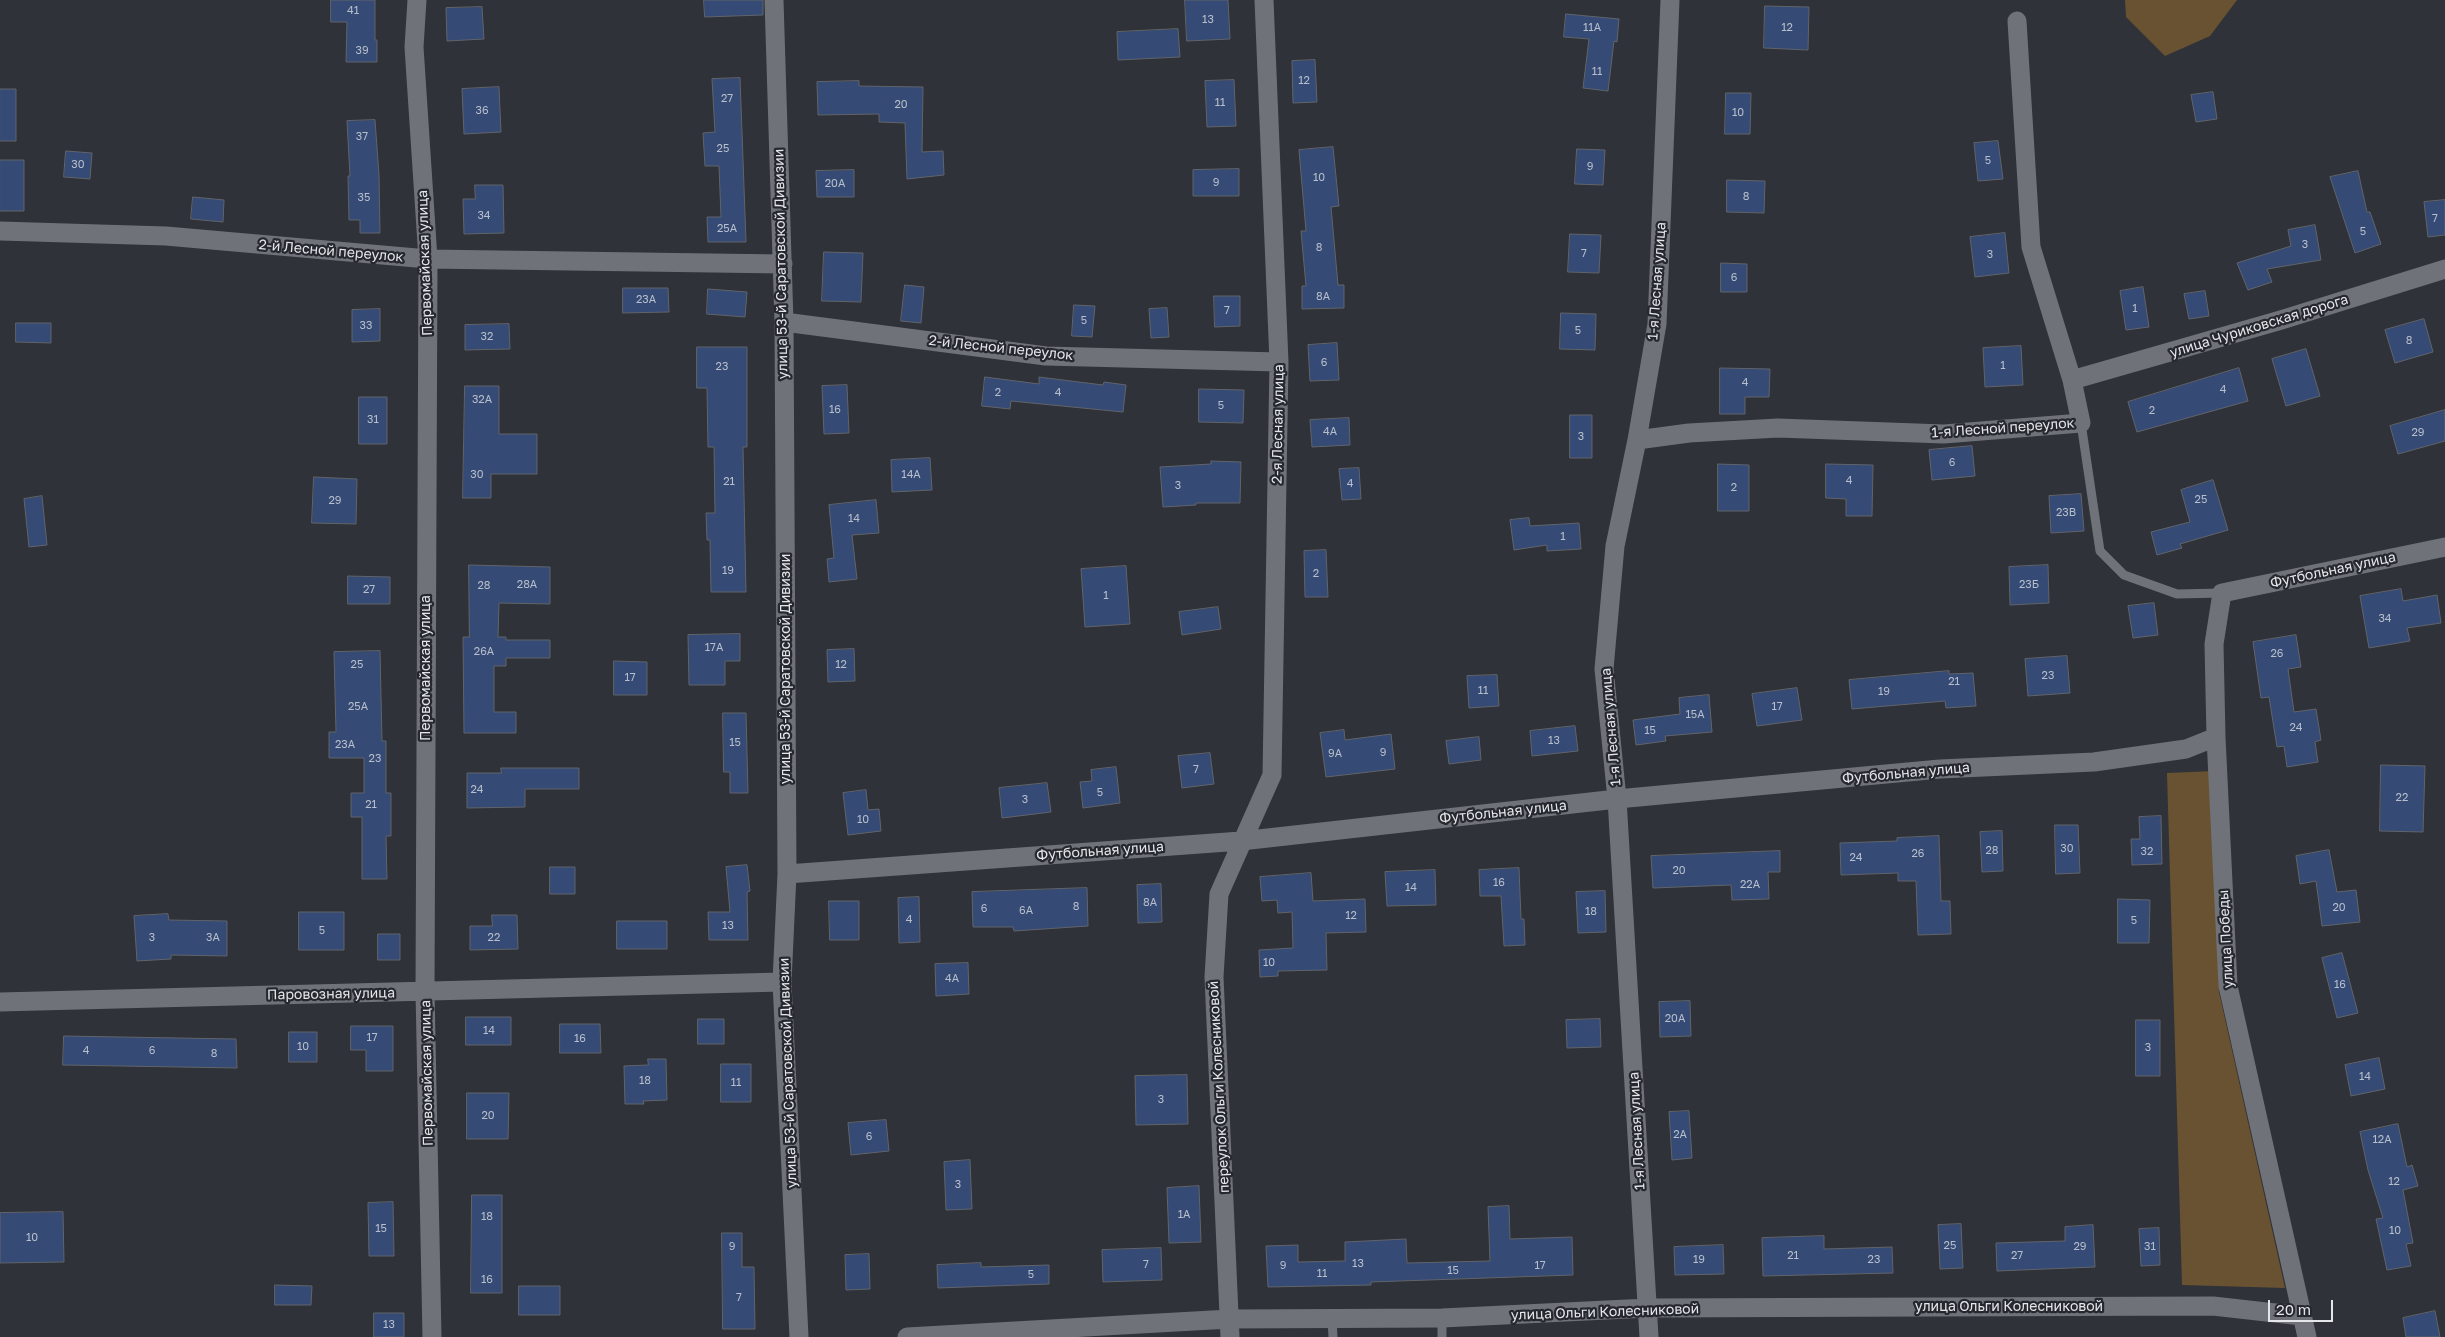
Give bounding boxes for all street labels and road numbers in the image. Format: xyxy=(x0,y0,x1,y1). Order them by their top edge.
street label: улица 53-й Саратовской Дивизии xyxy=(771,149,791,379)
street label: Первомайская улица xyxy=(414,190,436,336)
street label: 1-я Лесная улица xyxy=(1644,221,1670,341)
street label: 2-й Лесной переулок xyxy=(258,236,404,266)
street label: улица Чуриковская дорога xyxy=(2168,291,2350,361)
street label: 2-й Лесной переулок xyxy=(928,332,1074,364)
street label: 2-я Лесная улица xyxy=(1269,364,1287,484)
street label: 1-я Лесной переулок xyxy=(1931,415,2075,441)
street label: Футбольная улица xyxy=(2269,548,2397,592)
street label: улица 53-й Саратовской Дивизии xyxy=(778,554,794,784)
street label: Первомайская улица xyxy=(418,595,434,741)
street label: 1-я Лесная улица xyxy=(1597,667,1625,787)
street label: Футбольная улица xyxy=(1841,759,1971,787)
street label: Футбольная улица xyxy=(1438,797,1568,827)
street label: Футбольная улица xyxy=(1036,838,1164,864)
street label: улица Победы xyxy=(2215,889,2237,989)
street label: улица 53-й Саратовской Дивизии xyxy=(776,958,800,1188)
street label: переулок Ольги Колесниковой xyxy=(1205,980,1233,1194)
street label: Паровозная улица xyxy=(267,984,395,1004)
street label: Первомайская улица xyxy=(417,1000,437,1146)
street label: 1-я Лесная улица xyxy=(1626,1071,1648,1191)
street label: улица Ольги Колесниковой xyxy=(1915,1299,2103,1315)
street label: улица Ольги Колесниковой xyxy=(1511,1300,1699,1324)

